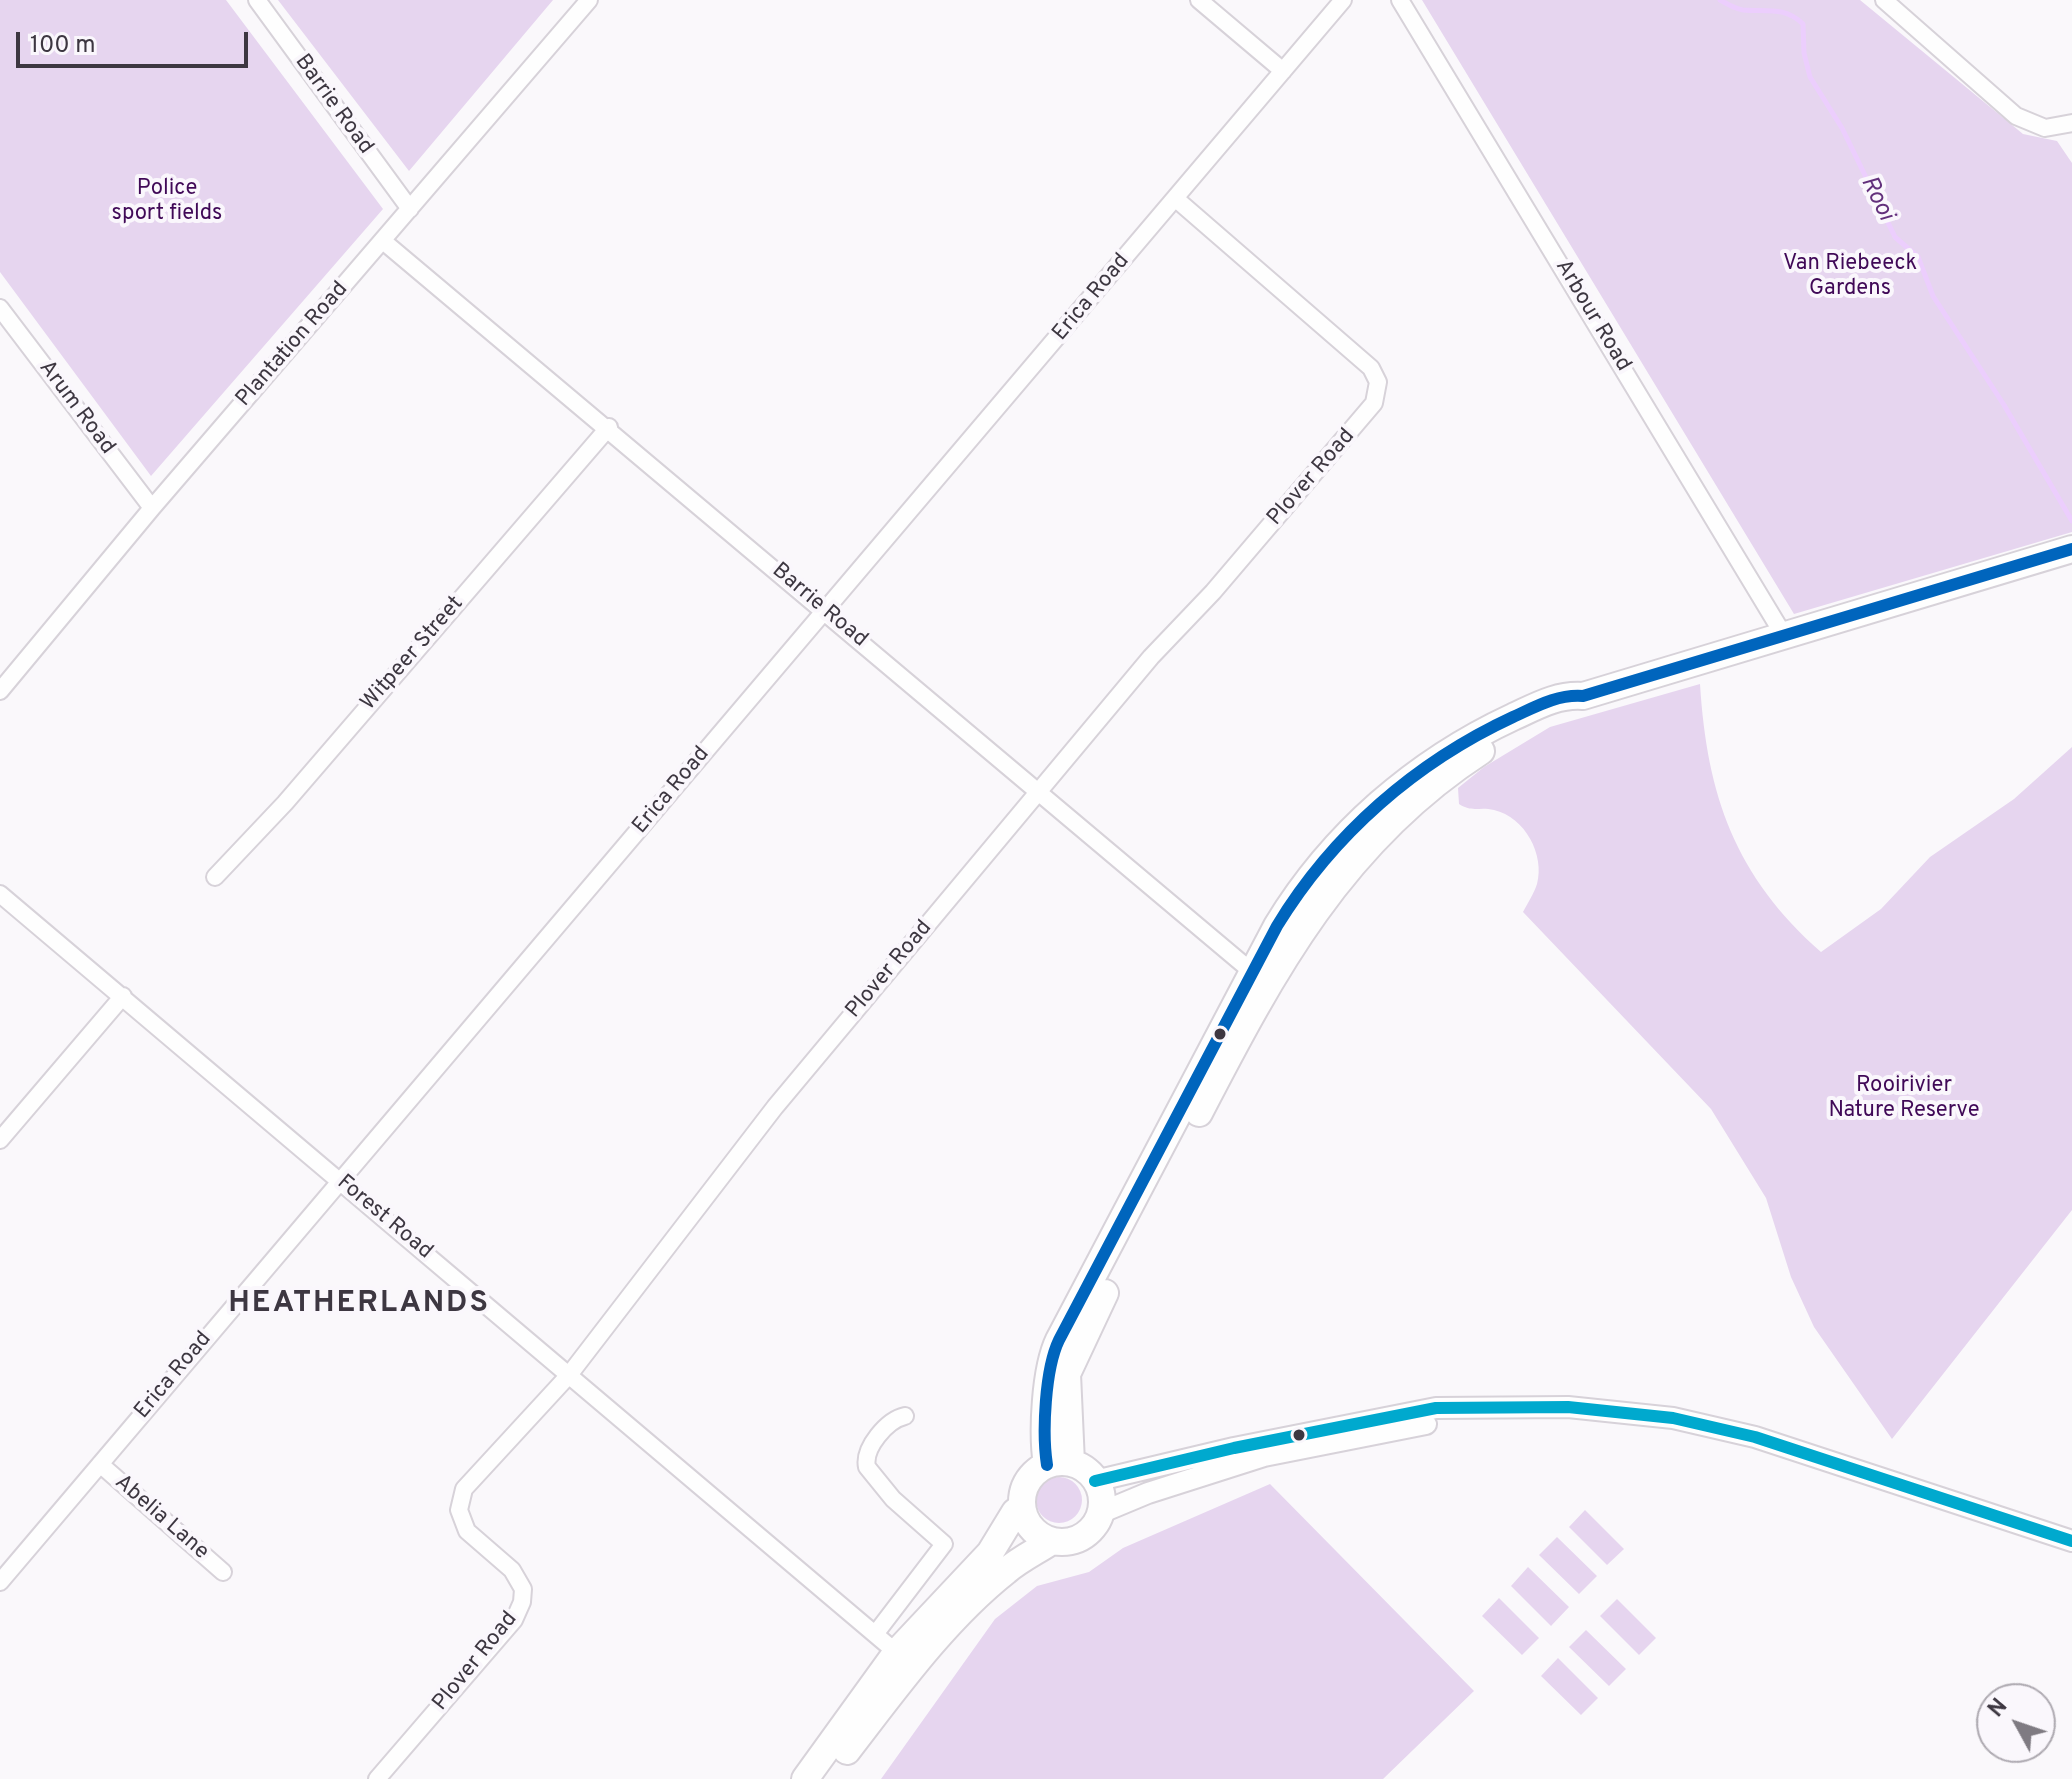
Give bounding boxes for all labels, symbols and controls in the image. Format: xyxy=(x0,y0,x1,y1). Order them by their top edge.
scale bar xyxy=(20,16,252,66)
text: 100 m xyxy=(30,31,96,61)
street label: Barrie Road xyxy=(288,50,378,160)
water label: Rooi xyxy=(1853,172,1899,226)
park label: Police sport fields xyxy=(112,177,222,228)
street label: Erica Road xyxy=(1048,249,1136,347)
park label: Van Riebeeck Gardens xyxy=(1783,252,1917,304)
street label: Arbour Road xyxy=(1548,255,1636,377)
street label: Plantation Road xyxy=(232,277,354,413)
street label: Arum Road xyxy=(32,356,120,460)
street label: Plover Road xyxy=(1263,424,1361,532)
street label: Barrie Road xyxy=(766,558,872,654)
street label: Witpeer Street xyxy=(356,591,470,717)
street label: Erica Road xyxy=(628,742,716,840)
street label: Plover Road xyxy=(841,916,939,1024)
unlabelled marker xyxy=(1212,1026,1228,1042)
park label: Rooirivier Nature Reserve xyxy=(1828,1074,1980,1126)
street label: Forest Road xyxy=(331,1170,437,1266)
district label: HEATHERLANDS xyxy=(228,1287,490,1323)
street label: Erica Road xyxy=(130,1327,218,1425)
unlabelled marker xyxy=(1291,1427,1307,1443)
street label: Abelia Lane xyxy=(108,1470,214,1566)
street label: Plover Road xyxy=(428,1607,524,1717)
north arrow xyxy=(1976,1683,2056,1763)
text: N xyxy=(1983,1694,2014,1723)

